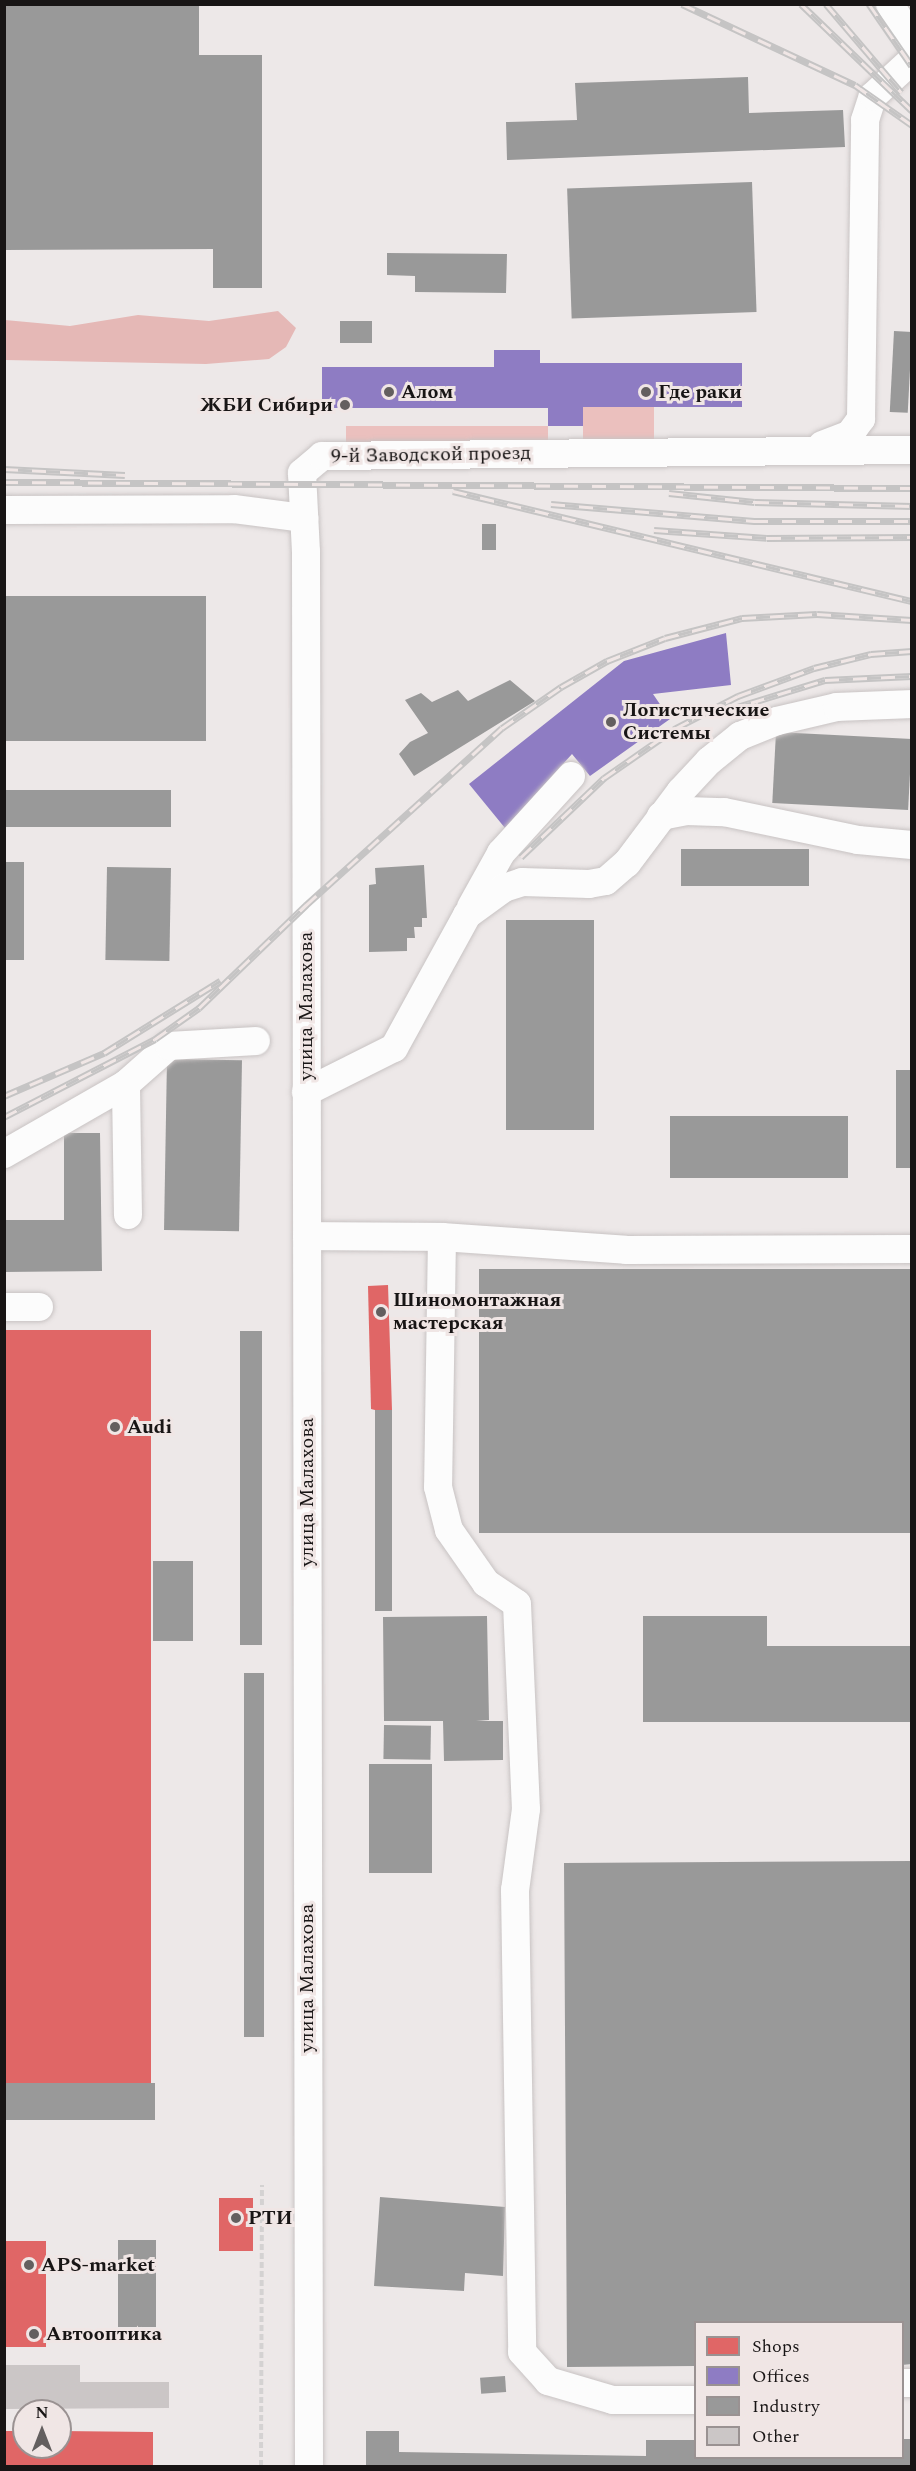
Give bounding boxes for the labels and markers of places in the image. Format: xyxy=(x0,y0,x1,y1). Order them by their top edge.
place label: Алом xyxy=(401,380,453,404)
place label: Где раки xyxy=(658,380,742,404)
marker: Алом xyxy=(382,385,396,399)
marker: Где раки xyxy=(639,385,653,399)
place label: ЖБИ Сибири xyxy=(200,393,333,417)
marker: ЖБИ Сибири xyxy=(338,398,352,412)
place label: Логистические Системы xyxy=(623,698,770,745)
marker: Логистические Системы xyxy=(604,715,618,729)
place label: Шиномонтажная мастерская xyxy=(393,1288,561,1335)
marker: Шиномонтажная мастерская xyxy=(374,1305,388,1319)
place label: Audi xyxy=(127,1415,172,1439)
marker: Audi xyxy=(108,1420,122,1434)
place label: РТИ xyxy=(248,2206,293,2230)
marker: РТИ xyxy=(229,2211,243,2225)
place label: АPS-market xyxy=(41,2253,155,2277)
marker: АPS-market xyxy=(22,2258,36,2272)
place label: Автооптика xyxy=(46,2322,162,2346)
marker: Автооптика xyxy=(27,2327,41,2341)

